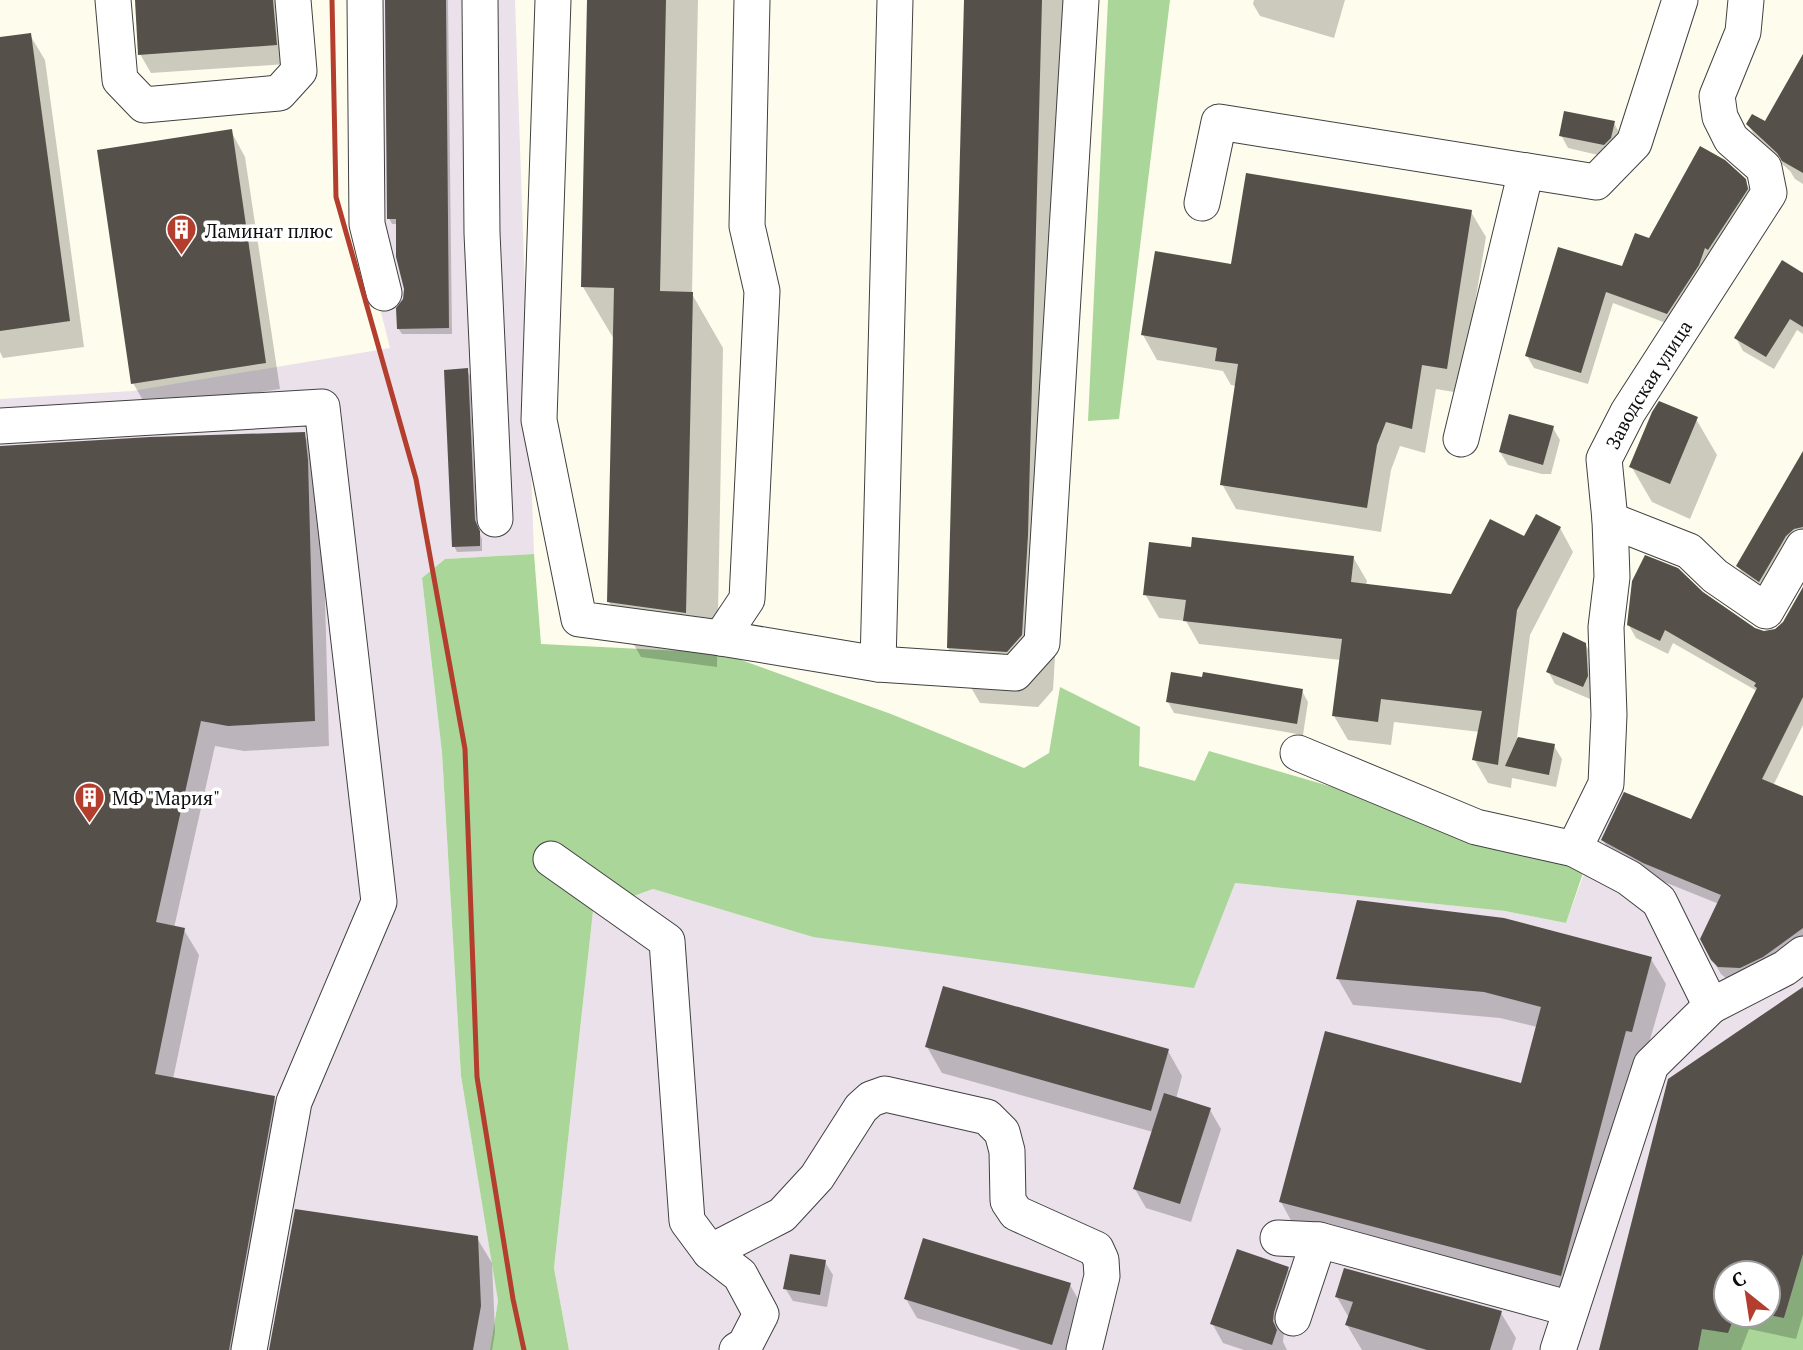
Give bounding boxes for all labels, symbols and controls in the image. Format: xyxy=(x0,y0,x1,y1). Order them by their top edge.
building icon: Ламинат плюс xyxy=(165,213,199,257)
place label: Ламинат плюс xyxy=(204,218,333,243)
street label: Заводская улица xyxy=(1599,315,1697,453)
building icon: МФ "Мария" xyxy=(72,780,106,824)
place label: МФ "Мария" xyxy=(112,785,220,810)
north arrow xyxy=(1712,1259,1782,1329)
text: С xyxy=(1727,1265,1750,1293)

